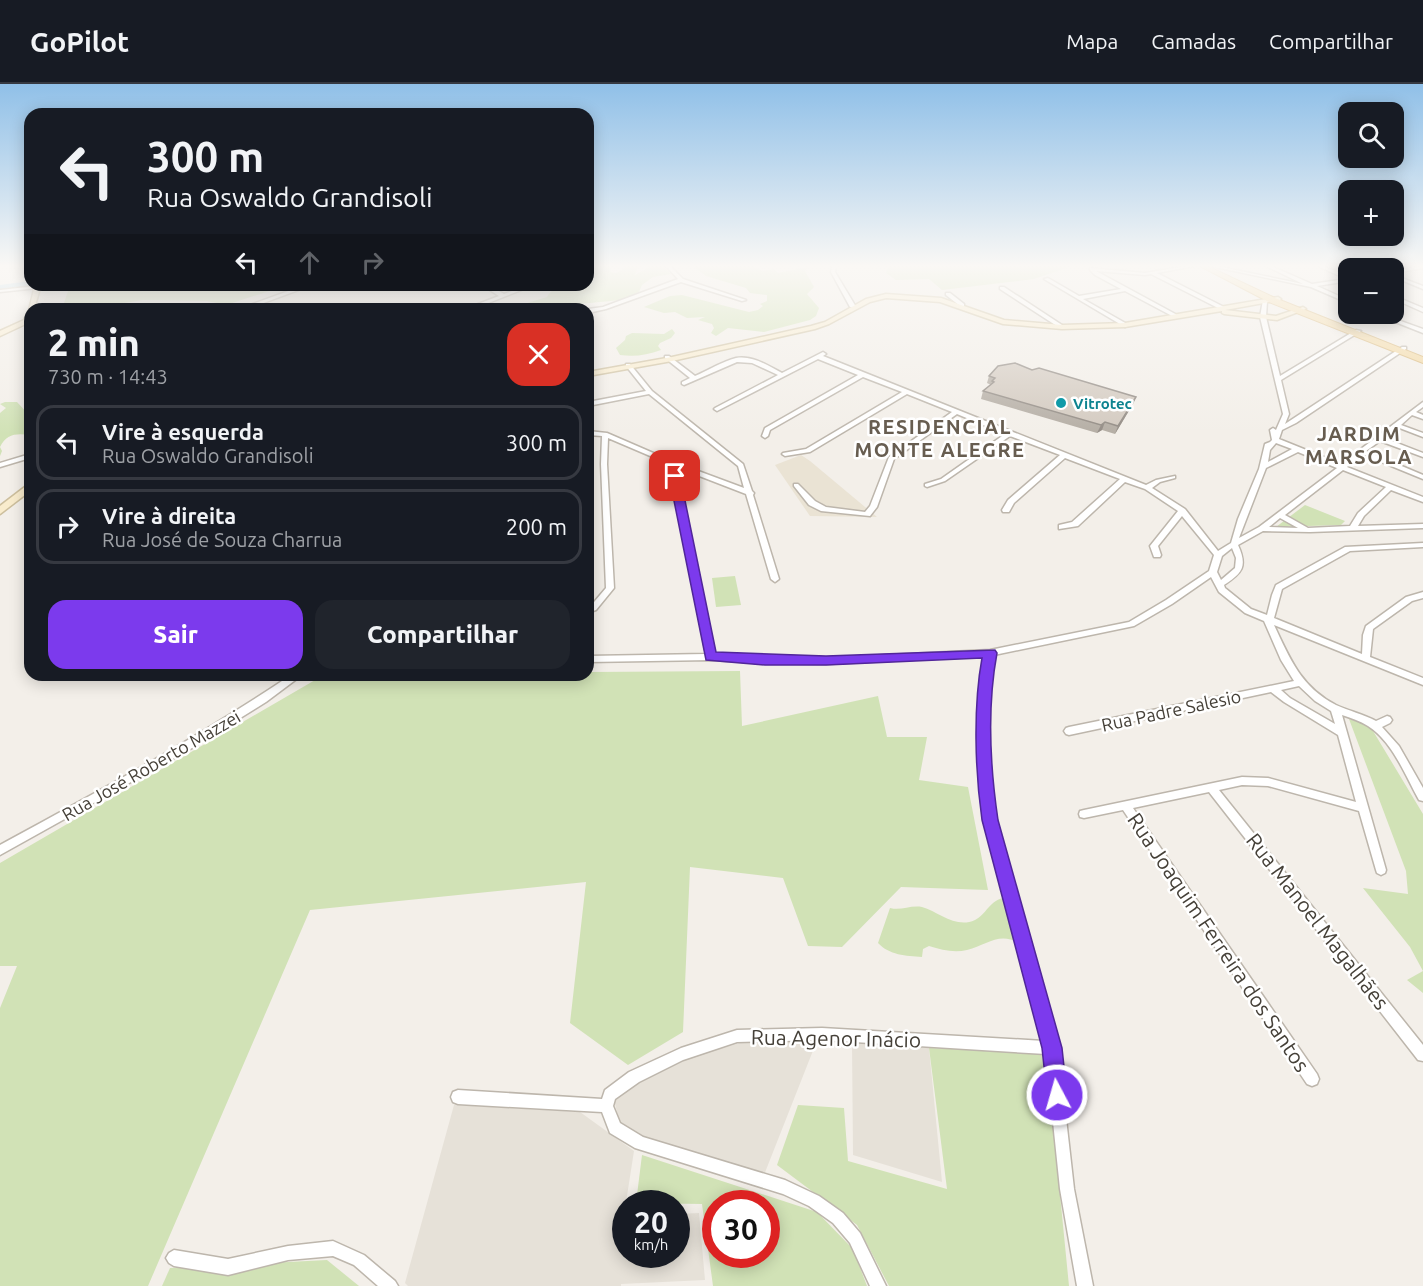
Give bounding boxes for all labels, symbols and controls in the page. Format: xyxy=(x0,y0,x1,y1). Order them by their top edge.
text: GoPilot xyxy=(30,26,129,57)
text: Mapa xyxy=(1066,29,1118,53)
text: Camadas xyxy=(1151,29,1236,53)
text: Compartilhar xyxy=(1269,29,1393,53)
map controls xyxy=(1338,102,1404,324)
button: search xyxy=(1338,102,1404,168)
icon: left xyxy=(48,132,126,210)
text: 300 m xyxy=(147,133,264,180)
button: + xyxy=(1338,180,1404,246)
text: Rua Oswaldo Grandisoli xyxy=(147,182,433,212)
icon: left xyxy=(230,246,263,279)
icon: ahead xyxy=(293,246,326,279)
icon: right xyxy=(356,246,389,279)
button: − xyxy=(1338,258,1404,324)
text: 2 min xyxy=(48,322,140,363)
button: close xyxy=(507,323,570,386)
text: 730 m · 14:43 xyxy=(48,365,168,388)
place label: Vitrotec xyxy=(1073,395,1132,412)
marker: Vitrotec xyxy=(1054,396,1068,410)
district label: RESIDENCIAL MONTE ALEGRE xyxy=(855,415,1025,461)
text: Vire à esquerda xyxy=(102,419,264,444)
district label: JARDIM MARSOLA xyxy=(1305,422,1413,468)
icon: left xyxy=(51,426,84,459)
text: 300 m xyxy=(506,430,567,455)
text: Rua Oswaldo Grandisoli xyxy=(102,444,314,467)
pin xyxy=(649,450,700,501)
icon: arrive xyxy=(658,459,691,492)
text: Vire à direita xyxy=(102,503,236,528)
icon: right xyxy=(51,510,84,543)
text: 200 m xyxy=(506,514,567,539)
text: Rua José de Souza Charrua xyxy=(102,528,342,551)
button: Sair xyxy=(48,600,303,669)
button: Compartilhar xyxy=(315,600,570,669)
street label: Rua Padre Salesio xyxy=(1099,685,1243,735)
street label: Rua José Roberto Mazzei xyxy=(58,706,244,824)
street label: Rua Joaquim Ferreira dos Santos xyxy=(1123,808,1315,1076)
street label: Rua Manoel Magalhães xyxy=(1242,828,1394,1014)
street label: Rua Agenor Inácio xyxy=(751,1025,921,1051)
position arrow xyxy=(1025,1063,1089,1127)
speed limit sign: 30 xyxy=(702,1190,780,1268)
text: 20 xyxy=(634,1205,668,1239)
text: km/h xyxy=(634,1236,668,1253)

